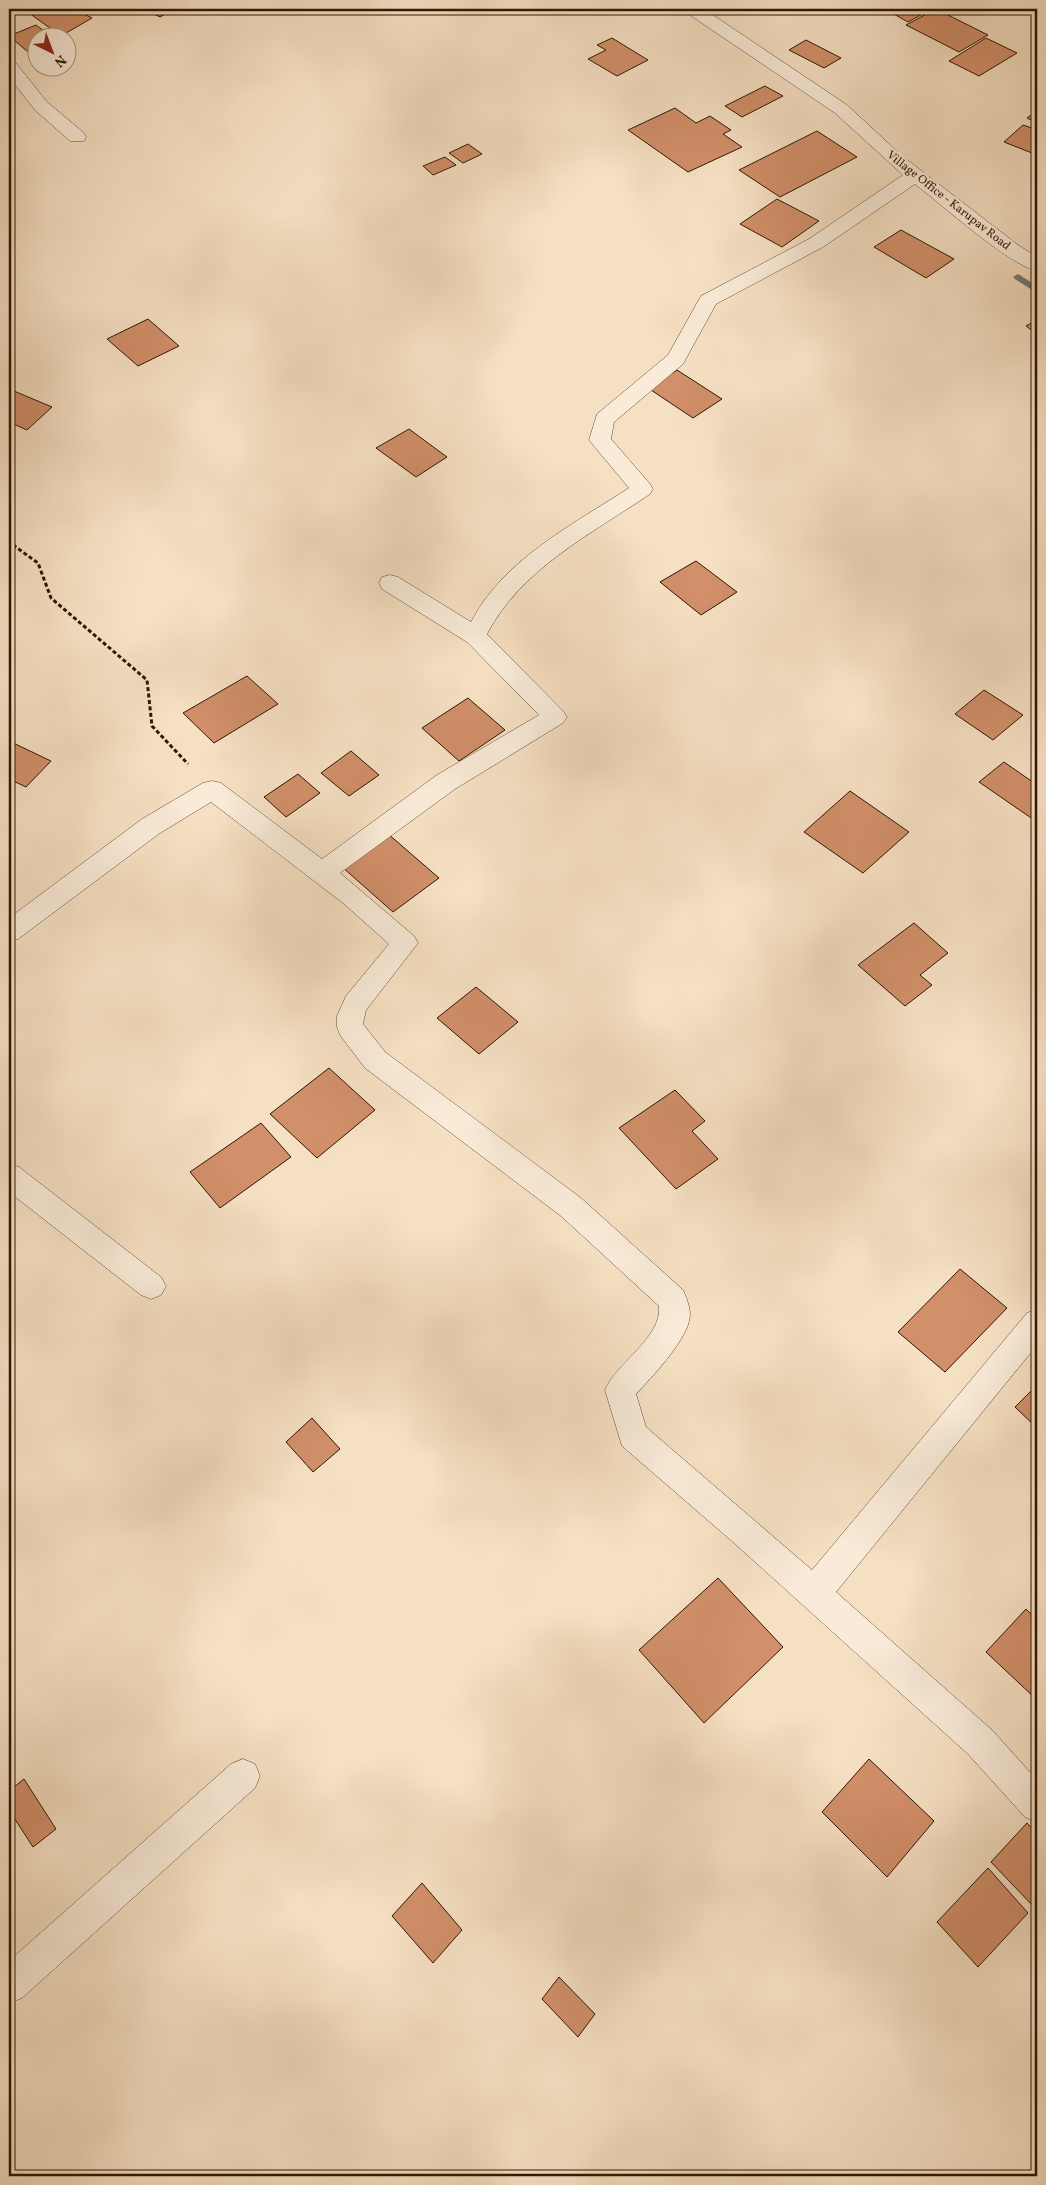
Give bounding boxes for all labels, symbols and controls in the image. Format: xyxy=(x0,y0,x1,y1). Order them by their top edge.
north arrow xyxy=(28,28,78,78)
text: N xyxy=(50,50,70,71)
street label: Village Office - Karupav Road xyxy=(883,147,1014,254)

